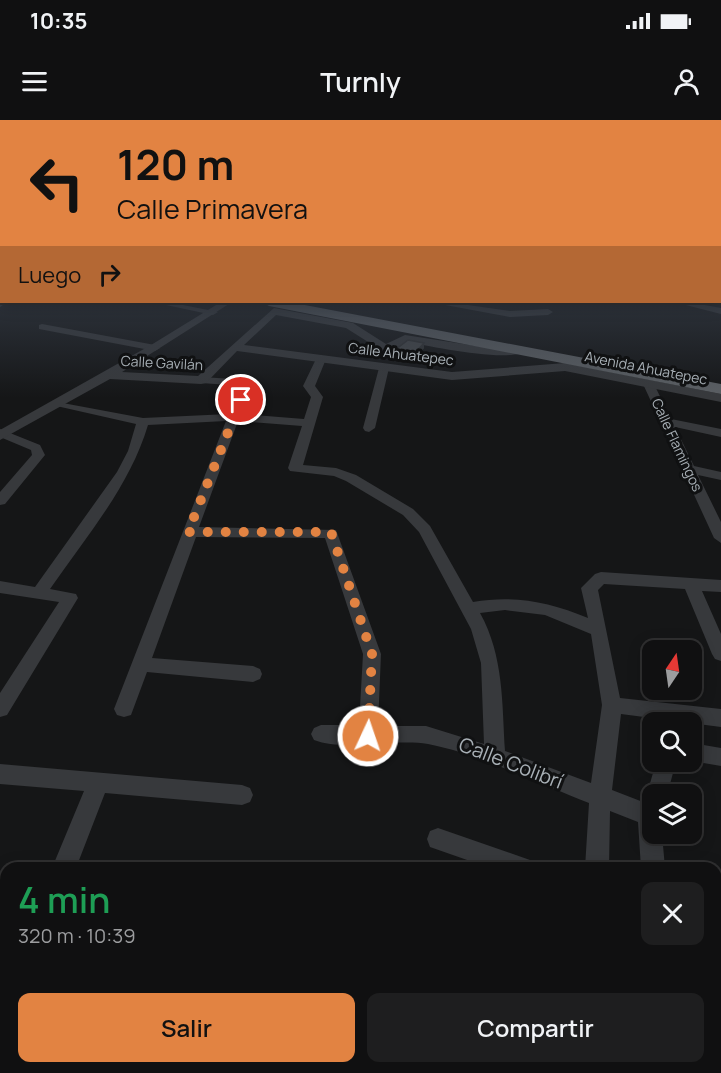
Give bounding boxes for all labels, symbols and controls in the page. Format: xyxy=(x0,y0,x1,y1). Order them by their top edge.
text: 10:35 xyxy=(30,6,87,36)
text: Turnly xyxy=(320,63,401,100)
icon: menu xyxy=(18,65,51,98)
icon: person xyxy=(670,65,703,98)
text: 120 m xyxy=(117,135,234,193)
icon: left xyxy=(18,144,96,222)
text: Calle Primavera xyxy=(117,190,308,227)
icon: right xyxy=(93,258,126,291)
text: Luego xyxy=(18,260,81,290)
street label: Calle Ahuatepec xyxy=(347,338,455,369)
street label: Avenida Ahuatepec xyxy=(583,346,709,389)
street label: Calle Gavilán xyxy=(120,351,204,374)
pin xyxy=(215,374,266,425)
icon: arrive xyxy=(224,383,257,416)
street label: Calle Flamingos xyxy=(648,395,707,494)
north arrow xyxy=(642,640,702,700)
map controls xyxy=(642,640,702,844)
position arrow xyxy=(336,704,400,768)
button: search xyxy=(642,712,702,772)
street label: Calle Colibrí xyxy=(455,730,568,795)
button: layers xyxy=(642,784,702,844)
text: 4 min xyxy=(18,875,110,924)
button: close xyxy=(641,882,704,945)
text: 320 m · 10:39 xyxy=(18,922,136,949)
button: Salir xyxy=(18,993,355,1062)
button: Compartir xyxy=(367,993,704,1062)

